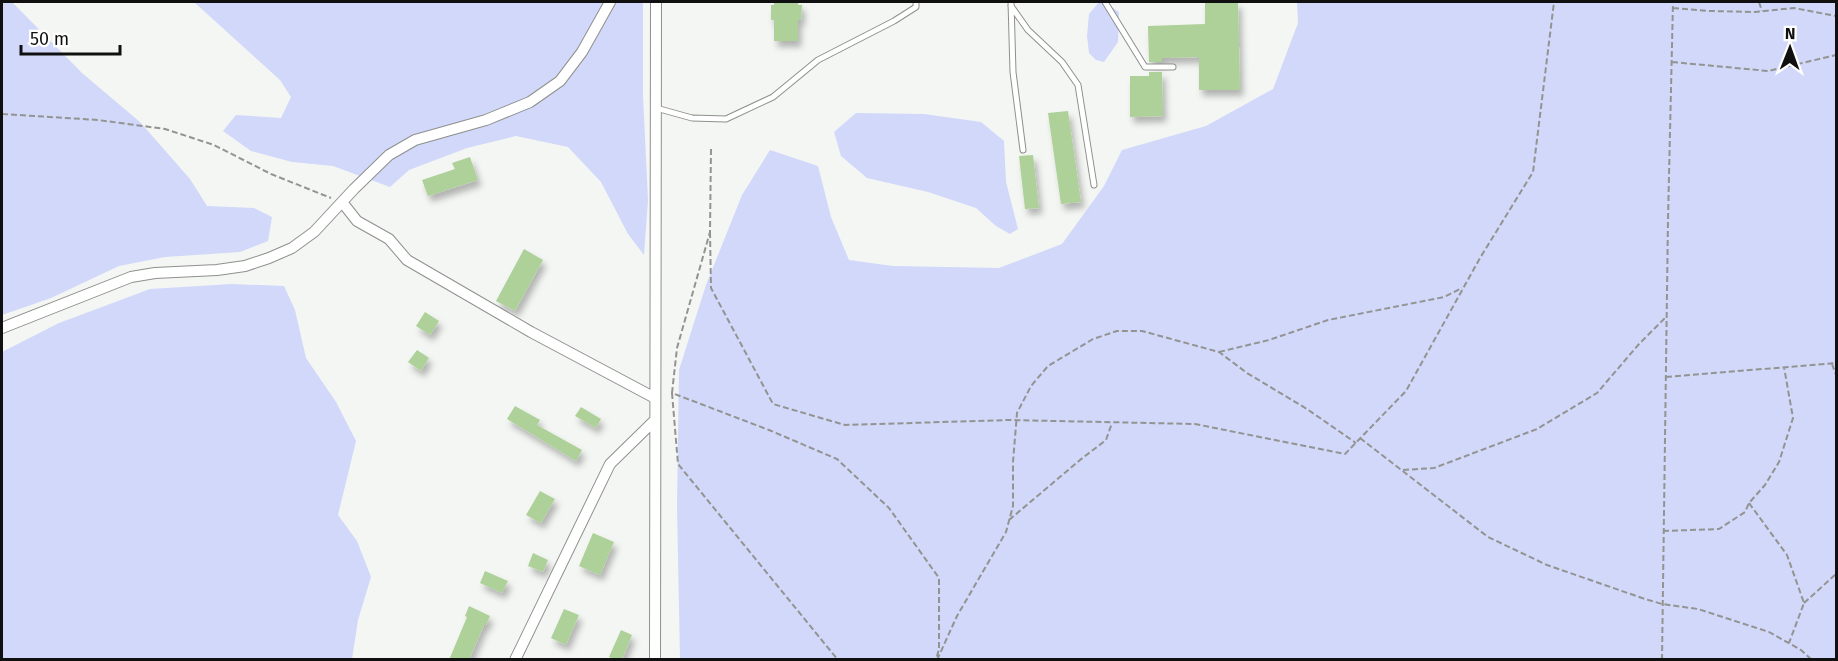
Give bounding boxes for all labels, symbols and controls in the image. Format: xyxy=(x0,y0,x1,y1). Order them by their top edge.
scale bar xyxy=(21,18,120,56)
north arrow xyxy=(1760,18,1820,78)
text: N xyxy=(1785,24,1796,43)
text: 50 m xyxy=(30,28,69,50)

